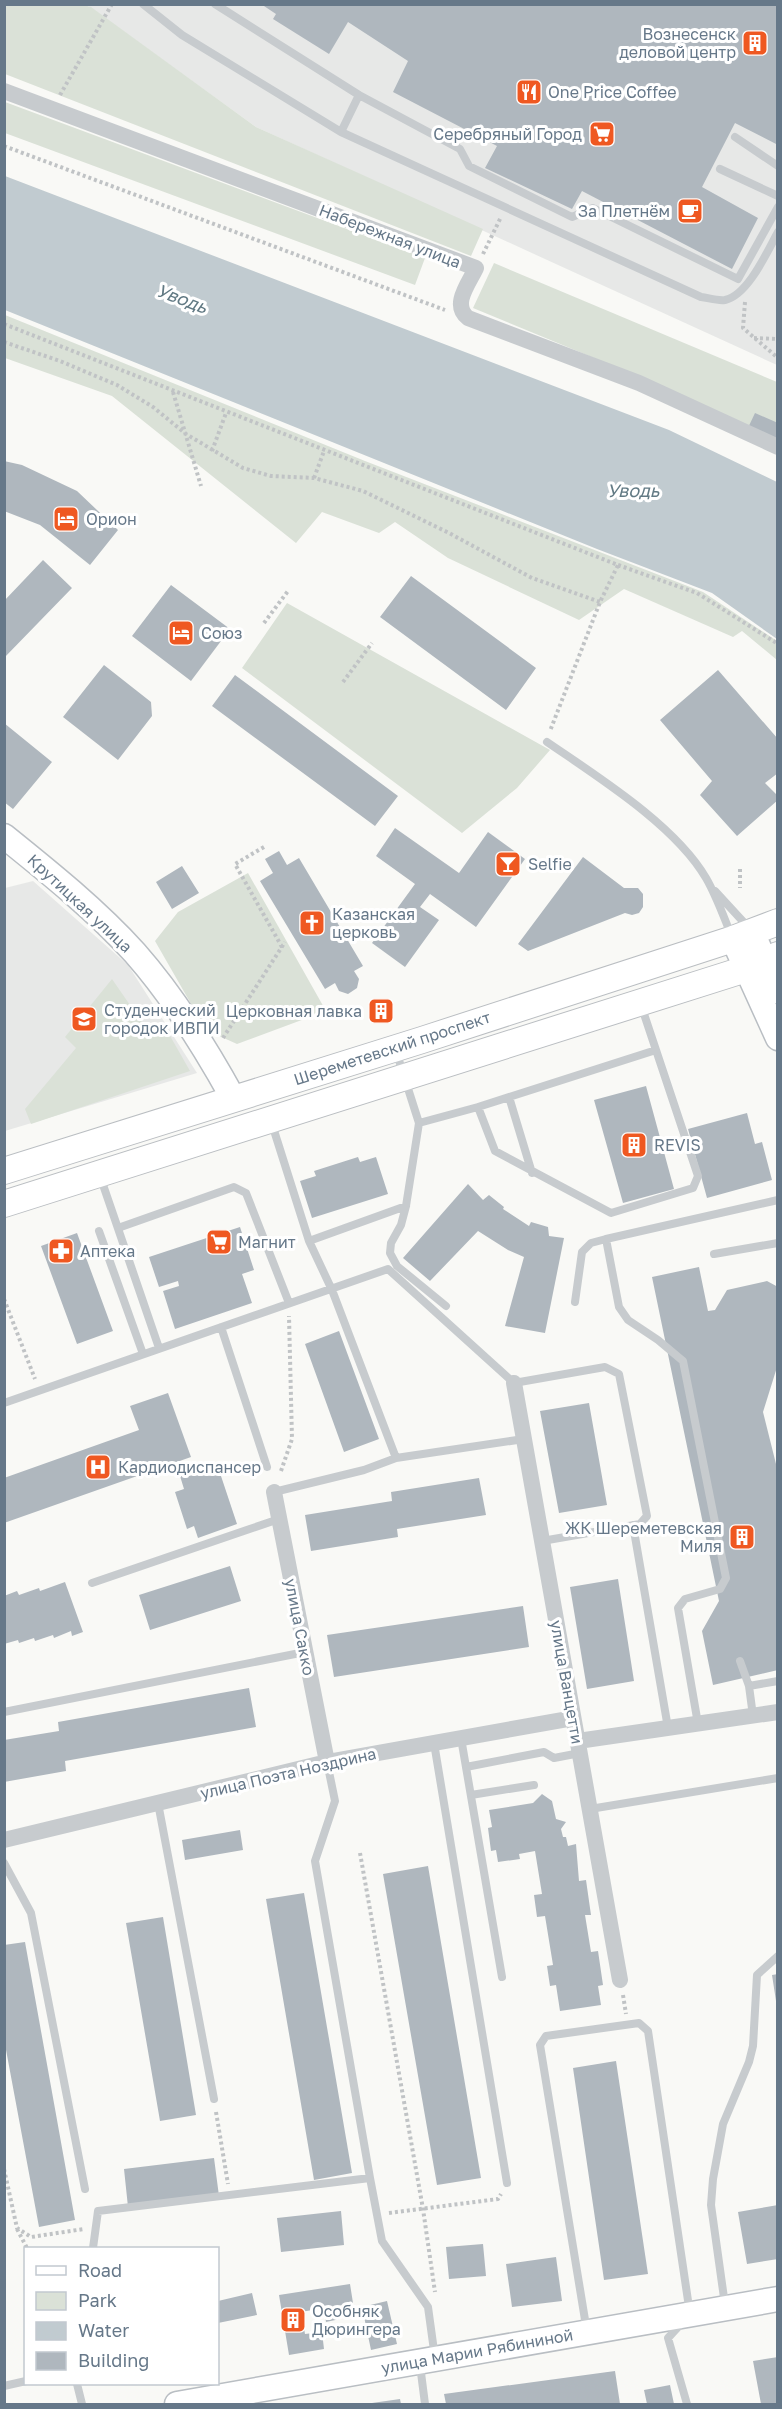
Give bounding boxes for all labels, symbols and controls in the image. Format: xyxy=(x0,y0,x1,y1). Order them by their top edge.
place label: Вознесенск деловой центр xyxy=(619,24,736,62)
building icon: Вознесенск деловой центр xyxy=(740,28,770,58)
restaurant icon: One Price Coffee xyxy=(514,77,544,107)
place label: One Price Coffee xyxy=(548,82,677,102)
supermarket icon: Серебряный Город xyxy=(587,119,617,149)
place label: Серебряный Город xyxy=(433,124,582,144)
cafe icon: За Плетнём xyxy=(675,196,705,226)
street label: Набережная улица xyxy=(316,200,464,272)
place label: За Плетнём xyxy=(578,201,670,221)
water label: Уводь xyxy=(154,278,211,318)
water label: Уводь xyxy=(607,479,660,501)
hotel icon: Орион xyxy=(51,504,81,534)
place label: Орион xyxy=(86,509,137,529)
hotel icon: Союз xyxy=(166,618,196,648)
place label: Союз xyxy=(201,623,242,643)
street label: Крутицкая улица xyxy=(24,849,136,957)
bar icon: Selfie xyxy=(493,849,523,879)
place label: Selfie xyxy=(528,854,572,874)
place label: Казанская церковь xyxy=(332,904,415,942)
church icon: Казанская церковь xyxy=(297,908,327,938)
building icon: Церковная лавка xyxy=(366,996,396,1026)
place label: Студенческий городок ИВПИ xyxy=(104,1000,220,1038)
place label: Церковная лавка xyxy=(226,1001,362,1021)
school or university icon: Студенческий городок ИВПИ xyxy=(69,1004,99,1034)
street label: Шереметевский проспект xyxy=(291,1007,493,1089)
building icon: REVIS xyxy=(619,1130,649,1160)
place label: REVIS xyxy=(654,1135,701,1155)
supermarket icon: Магнит xyxy=(204,1227,234,1257)
place label: Магнит xyxy=(238,1232,296,1252)
pharmacy icon: Аптека xyxy=(46,1236,76,1266)
place label: Аптека xyxy=(80,1241,135,1261)
hospital icon: Кардиодиспансер xyxy=(83,1452,113,1482)
place label: Кардиодиспансер xyxy=(118,1457,261,1477)
place label: ЖК Шереметевская Миля xyxy=(565,1518,722,1556)
building icon: ЖК Шереметевская Миля xyxy=(727,1522,757,1552)
street label: улица Сакко xyxy=(281,1577,319,1677)
street label: улица Ванцетти xyxy=(546,1619,588,1745)
street label: улица Поэта Ноздрина xyxy=(198,1743,378,1803)
legend xyxy=(24,2247,219,2385)
text: Road xyxy=(78,2259,122,2281)
text: Park xyxy=(78,2289,117,2311)
place label: Особняк Дюрингера xyxy=(312,2301,401,2339)
building icon: Особняк Дюрингера xyxy=(278,2305,308,2335)
text: Water xyxy=(78,2319,129,2341)
street label: улица Марии Рябининой xyxy=(379,2324,575,2378)
text: Building xyxy=(78,2349,149,2371)

